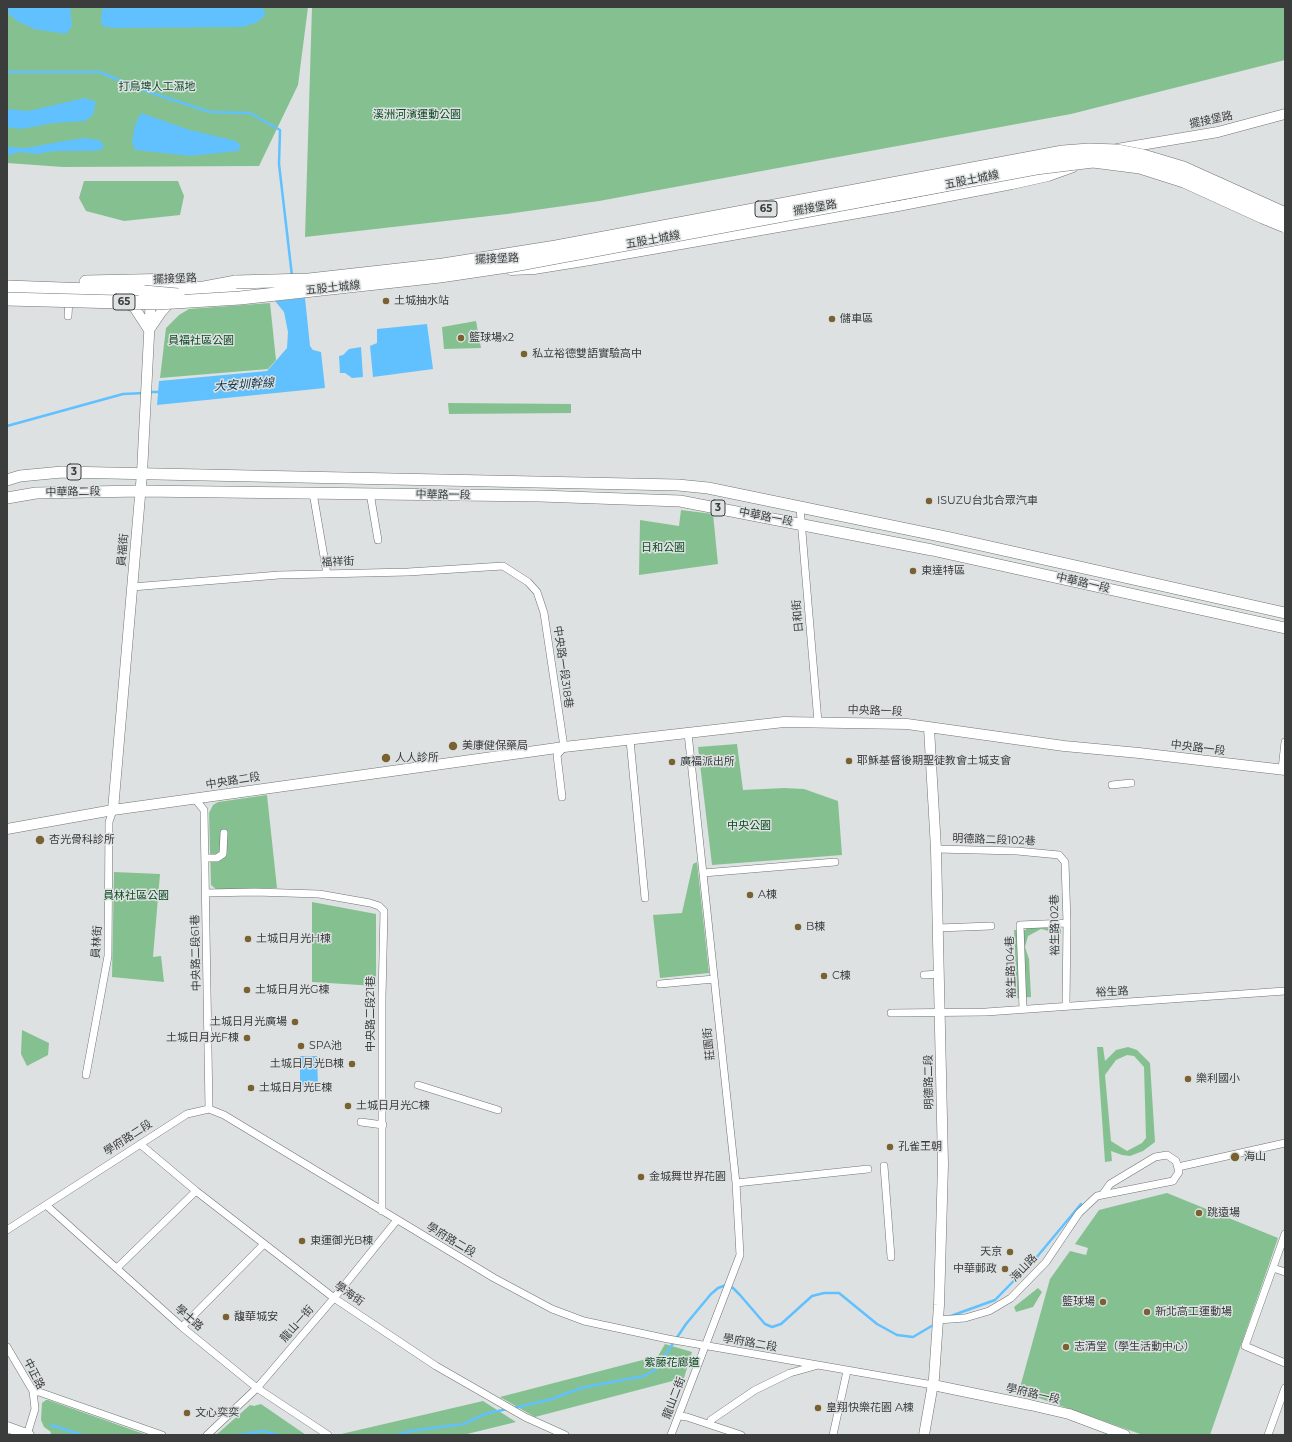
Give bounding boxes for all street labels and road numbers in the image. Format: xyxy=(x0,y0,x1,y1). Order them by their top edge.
street label: 擺接堡路 xyxy=(1188,109,1234,131)
street label: 五股土城線 xyxy=(944,168,1000,192)
street label: 擺接堡路 xyxy=(792,198,838,218)
road number: 65 xyxy=(755,201,777,217)
street label: 五股土城線 xyxy=(625,229,681,251)
street label: 擺接堡路 xyxy=(475,252,519,266)
street label: 擺接堡路 xyxy=(153,272,197,286)
street label: 五股土城線 xyxy=(305,279,361,297)
road number: 65 xyxy=(113,294,135,310)
road number: 3 xyxy=(67,464,81,480)
street label: 中華路二段 xyxy=(45,485,101,499)
street label: 中華路一段 xyxy=(415,488,471,502)
road number: 3 xyxy=(711,500,725,516)
street label: 中華路一段 xyxy=(738,505,794,529)
street label: 員福街 xyxy=(115,533,131,567)
street label: 福祥街 xyxy=(321,555,355,569)
street label: 中華路一段 xyxy=(1055,570,1111,596)
street label: 日和街 xyxy=(790,599,806,633)
street label: 中央路一段318巷 xyxy=(551,625,575,709)
street label: 中央路一段 xyxy=(847,703,903,719)
street label: 中央路一段 xyxy=(1170,738,1226,758)
street label: 中央路二段 xyxy=(205,770,261,792)
street label: 明德路二段102巷 xyxy=(952,832,1036,848)
street label: 裕生路102巷 xyxy=(1048,894,1062,956)
street label: 中央路二段61巷 xyxy=(189,915,203,991)
street label: 員林街 xyxy=(89,925,105,959)
street label: 裕生路104巷 xyxy=(1003,936,1019,998)
street label: 中央路二段21巷 xyxy=(364,976,378,1052)
street label: 裕生路 xyxy=(1095,985,1129,999)
street label: 莊園街 xyxy=(701,1027,717,1061)
street label: 明德路二段 xyxy=(922,1054,936,1110)
street label: 學府路二段 xyxy=(101,1117,155,1159)
street label: 學府路二段 xyxy=(424,1220,478,1260)
street label: 海山路 xyxy=(1008,1251,1040,1285)
street label: 學海街 xyxy=(332,1279,366,1309)
street label: 學士路 xyxy=(172,1302,206,1334)
street label: 龍山一街 xyxy=(278,1303,316,1345)
street label: 學府路二段 xyxy=(722,1332,778,1354)
street label: 中正路 xyxy=(21,1356,47,1392)
street label: 龍山二街 xyxy=(660,1375,688,1421)
street label: 學府路一段 xyxy=(1005,1381,1061,1407)

